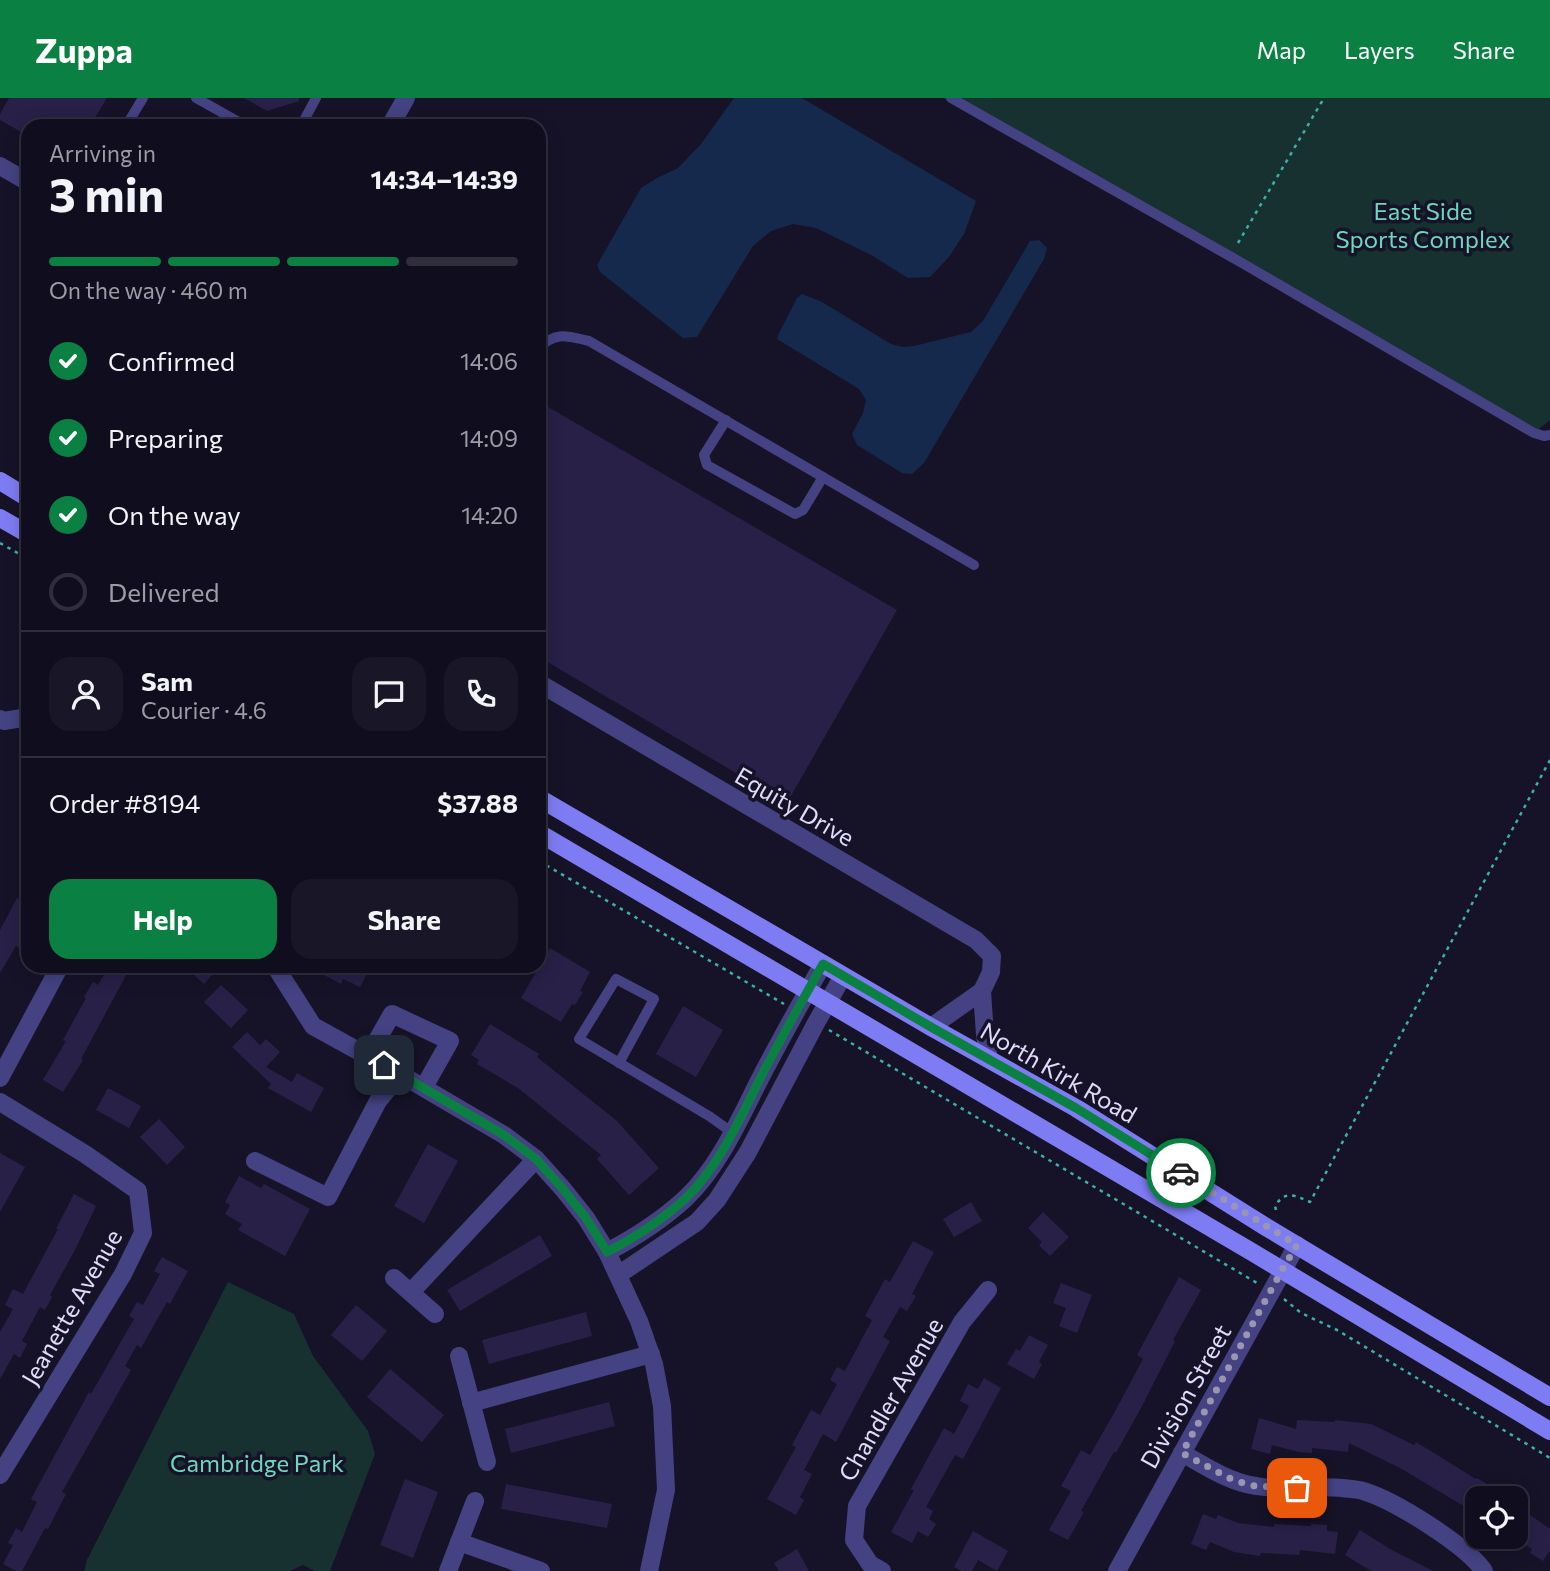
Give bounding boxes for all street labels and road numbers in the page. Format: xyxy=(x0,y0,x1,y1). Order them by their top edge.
street label: Equity Drive xyxy=(730,760,860,852)
street label: North Kirk Road xyxy=(976,1016,1142,1128)
street label: Jeanette Avenue xyxy=(15,1224,127,1390)
street label: Chandler Avenue xyxy=(832,1312,948,1486)
street label: Division Street xyxy=(1134,1319,1237,1473)

